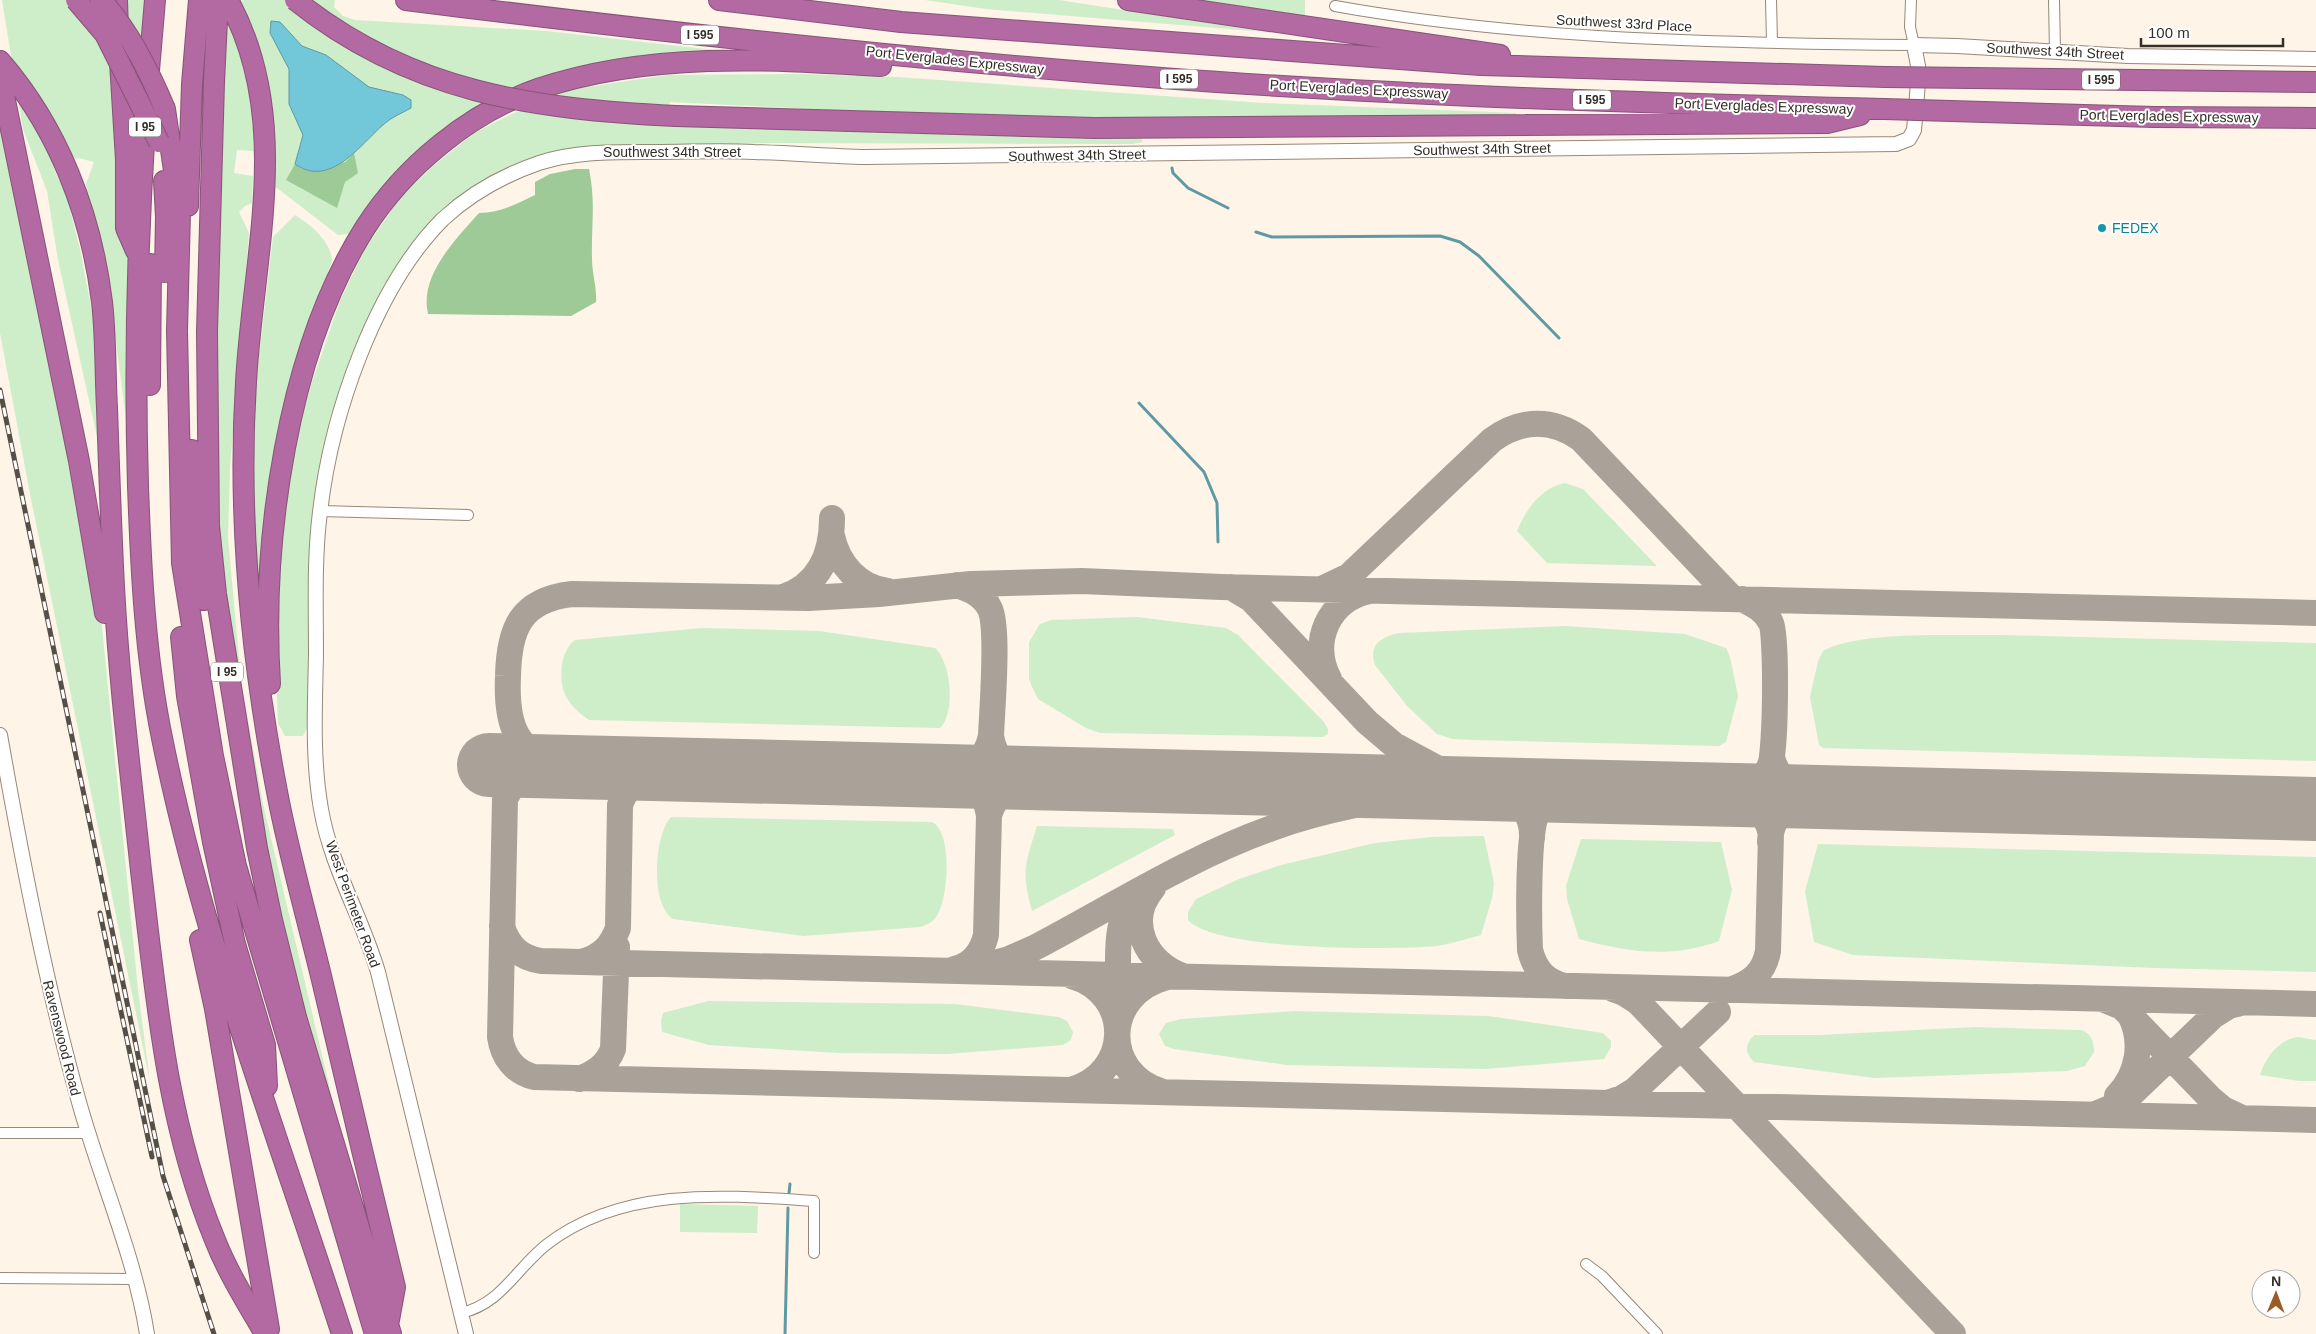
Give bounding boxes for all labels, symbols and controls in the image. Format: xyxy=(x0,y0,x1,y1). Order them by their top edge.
street label: Southwest 33rd Place xyxy=(1556,11,1693,35)
scale bar xyxy=(2141,15,2284,47)
text: 100 m xyxy=(2148,24,2190,41)
road number: I 595 xyxy=(681,26,719,44)
street label: Southwest 34th Street xyxy=(1986,39,2124,63)
street label: Port Everglades Expressway xyxy=(865,43,1045,77)
road number: I 595 xyxy=(1160,70,1198,88)
road number: I 595 xyxy=(2082,70,2120,90)
street label: Port Everglades Expressway xyxy=(1269,76,1449,102)
road number: I 595 xyxy=(1573,90,1611,110)
street label: Port Everglades Expressway xyxy=(1674,95,1854,117)
street label: Port Everglades Expressway xyxy=(2079,106,2259,126)
road number: I 95 xyxy=(129,118,161,136)
street label: Southwest 34th Street xyxy=(1413,140,1551,158)
street label: Southwest 34th Street xyxy=(603,144,741,160)
street label: Southwest 34th Street xyxy=(1008,146,1146,164)
place label: FEDEX xyxy=(2112,220,2159,236)
marker: FEDEX xyxy=(2096,222,2108,234)
road number: I 95 xyxy=(211,662,243,682)
street label: West Perimeter Road xyxy=(323,839,383,969)
street label: Ravenswood Road xyxy=(40,979,84,1097)
north arrow xyxy=(2251,1269,2301,1319)
text: N xyxy=(2271,1273,2281,1289)

